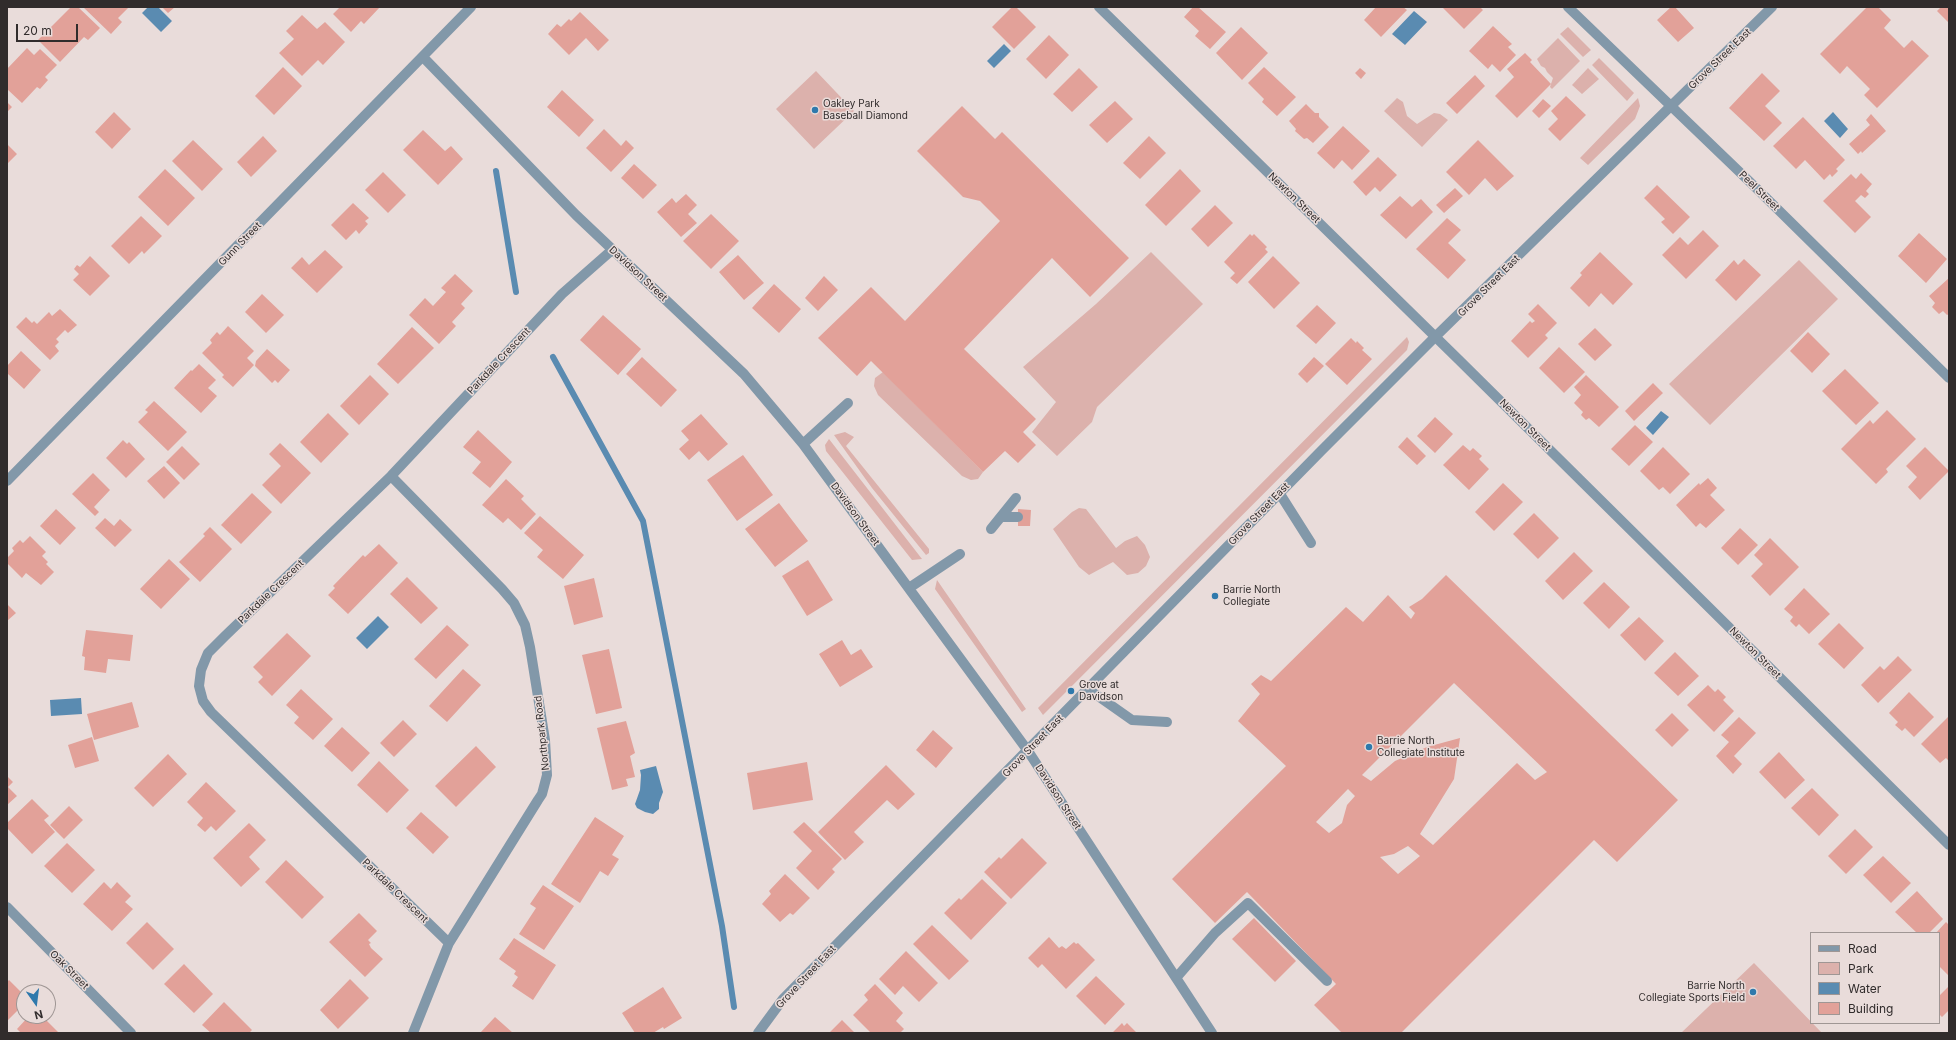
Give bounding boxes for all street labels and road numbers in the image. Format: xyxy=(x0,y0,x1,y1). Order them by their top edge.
street label: Grove Street East xyxy=(1686,26,1754,92)
street label: Peel Street xyxy=(1736,169,1782,213)
street label: Newton Street xyxy=(1266,170,1322,226)
street label: Gunn Street xyxy=(216,220,264,268)
street label: Davidson Street xyxy=(606,244,670,304)
street label: Grove Street East xyxy=(1456,253,1522,319)
street label: Parkdale Crescent xyxy=(465,325,533,397)
street label: Newton Street xyxy=(1497,397,1553,453)
street label: Davidson Street xyxy=(828,480,882,548)
street label: Grove Street East xyxy=(1226,480,1292,548)
street label: Parkdale Crescent xyxy=(236,558,306,626)
street label: Newton Street xyxy=(1727,625,1783,681)
street label: Northpark Road xyxy=(532,695,552,771)
street label: Grove Street East xyxy=(1000,712,1066,780)
street label: Davidson Street xyxy=(1033,762,1083,832)
street label: Parkdale Crescent xyxy=(360,857,430,925)
street label: Grove Street East xyxy=(774,943,838,1011)
street label: Oak Street xyxy=(47,948,91,992)

